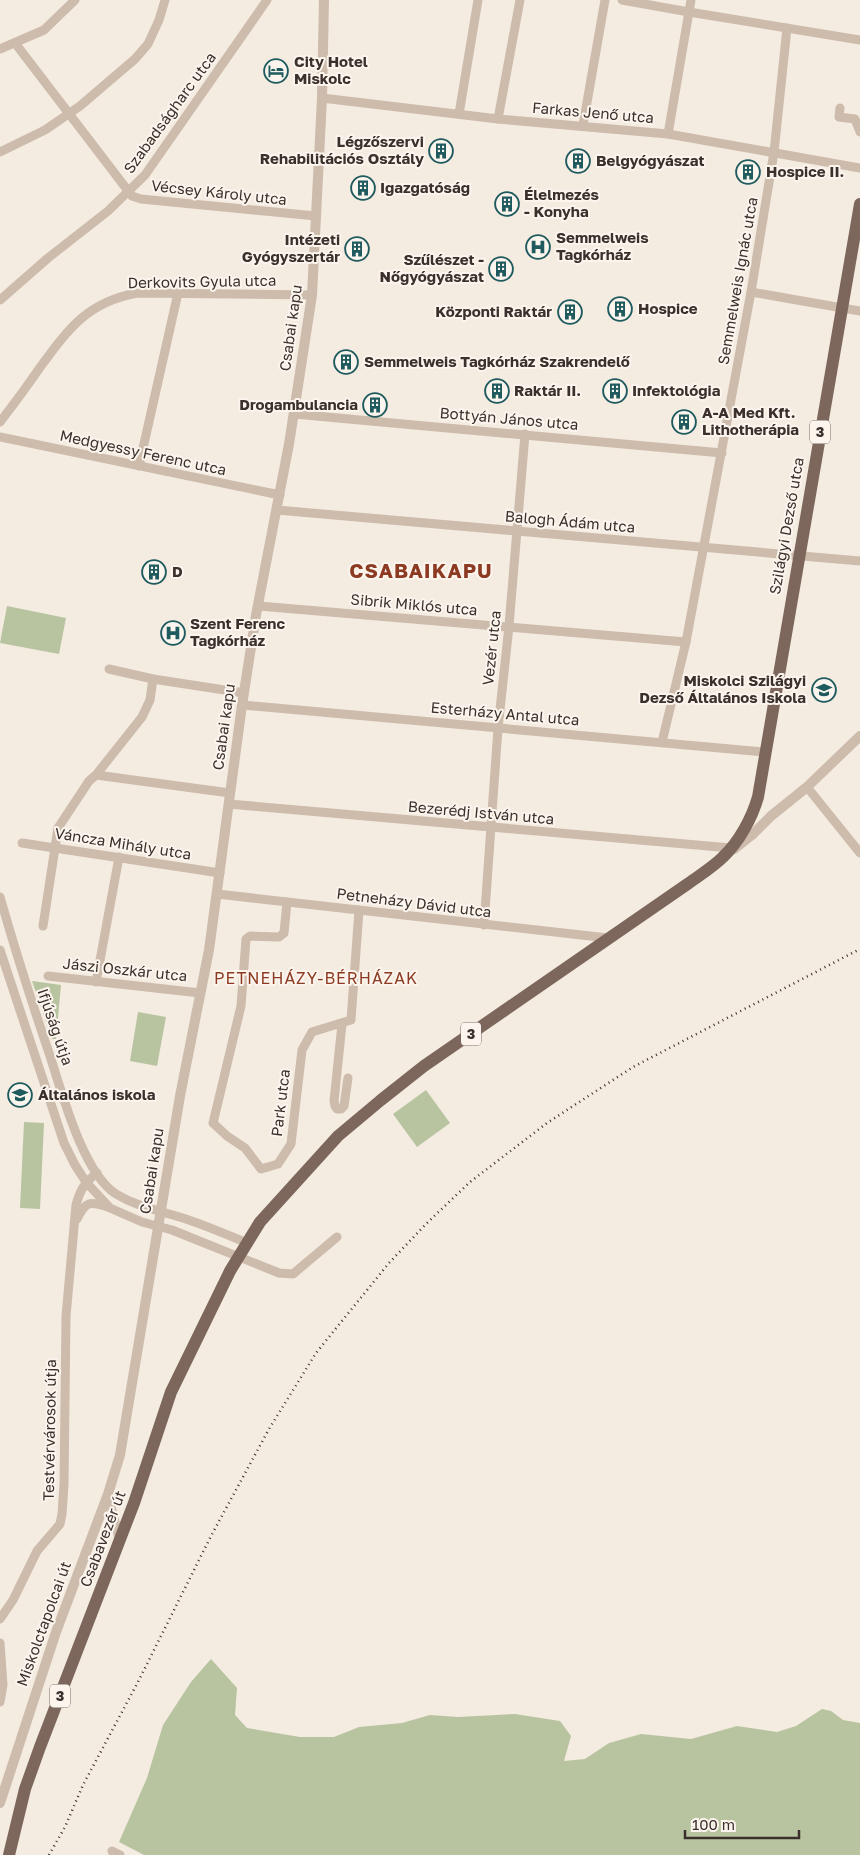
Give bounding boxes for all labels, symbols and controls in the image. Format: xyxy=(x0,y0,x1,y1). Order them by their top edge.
street label: Szabadságharc utca xyxy=(119,48,219,176)
place label: City Hotel Miskolc xyxy=(294,52,368,87)
hotel icon: City Hotel Miskolc xyxy=(263,58,289,84)
street label: Farkas Jenő utca xyxy=(531,98,655,126)
place label: Légzőszervi Rehabilitációs Osztály xyxy=(260,132,424,167)
building icon: Légzőszervi Rehabilitációs Osztály xyxy=(428,138,454,164)
building icon: Belgyógyászat xyxy=(565,148,591,174)
place label: Belgyógyászat xyxy=(596,151,704,169)
building icon: Hospice II. xyxy=(735,159,761,185)
place label: Hospice II. xyxy=(766,162,844,180)
building icon: Igazgatóság xyxy=(350,175,376,201)
street label: Vécsey Károly utca xyxy=(150,176,288,208)
place label: Igazgatóság xyxy=(380,178,470,196)
place label: Élelmezés - Konyha xyxy=(524,185,599,220)
building icon: Élelmezés - Konyha xyxy=(494,191,520,217)
street label: Semmelweis Ignác utca xyxy=(713,196,761,366)
place label: Semmelweis Tagkórház xyxy=(556,228,649,263)
place label: Intézeti Gyógyszertár xyxy=(242,230,340,265)
hospital icon: Semmelweis Tagkórház xyxy=(525,234,551,260)
building icon: Intézeti Gyógyszertár xyxy=(344,236,370,262)
place label: Szűlészet - Nőgyógyászat xyxy=(380,250,484,285)
building icon: Szűlészet - Nőgyógyászat xyxy=(488,256,514,282)
street label: Derkovits Gyula utca xyxy=(127,271,277,291)
street label: Csabai kapu xyxy=(275,283,305,372)
building icon: Hospice xyxy=(607,296,633,322)
building icon: Központi Raktár xyxy=(557,299,583,325)
place label: Hospice xyxy=(638,299,698,317)
place label: Központi Raktár xyxy=(435,302,552,320)
building icon: Semmelweis Tagkórház Szakrendelő xyxy=(333,349,359,375)
place label: Semmelweis Tagkórház Szakrendelő xyxy=(364,352,631,370)
building icon: Raktár II. xyxy=(484,378,510,404)
building icon: Infektológia xyxy=(602,378,628,404)
place label: Raktár II. xyxy=(514,381,581,399)
place label: Infektológia xyxy=(632,381,721,399)
building icon: Drogambulancia xyxy=(362,392,388,418)
place label: Drogambulancia xyxy=(239,395,358,413)
street label: Bottyán János utca xyxy=(439,403,579,433)
place label: A-A Med Kft. Lithotherápia xyxy=(702,403,799,438)
building icon: A-A Med Kft. Lithotherápia xyxy=(671,409,697,435)
road number: 3 xyxy=(810,421,830,444)
street label: Medgyessy Ferenc utca xyxy=(58,426,228,478)
street label: Szilágyi Dezső utca xyxy=(765,456,807,596)
street label: Balogh Ádám utca xyxy=(504,506,636,536)
district label: CSABAIKAPU xyxy=(349,558,493,582)
building icon: D xyxy=(141,559,167,585)
place label: D xyxy=(172,562,183,580)
street label: Sibrik Miklós utca xyxy=(350,589,478,619)
street label: Vezér utca xyxy=(478,609,504,686)
place label: Szent Ferenc Tagkórház xyxy=(190,614,285,649)
hospital icon: Szent Ferenc Tagkórház xyxy=(160,620,186,646)
place label: Miskolci Szilágyi Dezső Általános Iskola xyxy=(639,671,806,706)
school or university icon: Miskolci Szilágyi Dezső Általános Iskola xyxy=(811,677,837,703)
street label: Csabai kapu xyxy=(208,682,238,771)
street label: Esterházy Antal utca xyxy=(430,698,580,728)
street label: Bezerédj István utca xyxy=(407,797,555,827)
street label: Váncza Mihály utca xyxy=(54,823,193,863)
street label: Petneházy Dávid utca xyxy=(336,884,493,920)
street label: Jászi Oszkár utca xyxy=(62,954,188,984)
district label: PETNEHÁZY-BÉRHÁZAK xyxy=(214,968,418,988)
street label: Ifjúság útja xyxy=(34,986,78,1068)
road number: 3 xyxy=(461,1022,481,1046)
street label: Park utca xyxy=(267,1068,293,1138)
school or university icon: Általános iskola xyxy=(7,1082,33,1108)
place label: Általános iskola xyxy=(38,1085,156,1103)
street label: Csabai kapu xyxy=(135,1126,167,1215)
street label: Testvérvárosok útja xyxy=(39,1359,59,1501)
street label: Csabavezér út xyxy=(75,1488,129,1589)
street label: Miskolctapolcai út xyxy=(12,1559,74,1689)
road number: 3 xyxy=(50,1684,70,1708)
scale bar xyxy=(685,1808,799,1840)
text: 100 m xyxy=(692,1815,735,1833)

